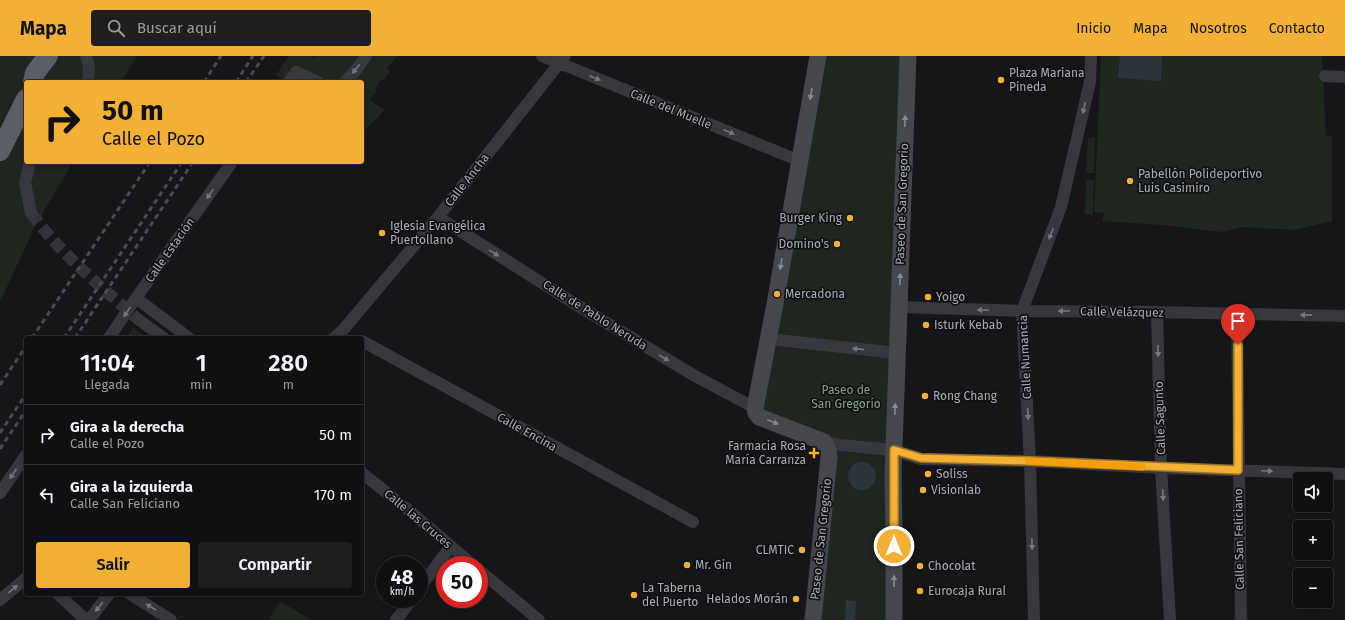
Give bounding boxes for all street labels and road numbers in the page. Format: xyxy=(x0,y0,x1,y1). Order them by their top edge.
street label: Calle del Muelle xyxy=(628,86,714,132)
street label: Paseo de San Gregorio xyxy=(893,143,911,265)
street label: Calle Ancha xyxy=(442,151,492,209)
street label: Calle Estación xyxy=(143,215,197,285)
street label: Calle de Pablo Neruda xyxy=(540,277,650,353)
street label: Calle Velázquez xyxy=(1080,304,1164,320)
street label: Calle Numancia xyxy=(1016,315,1034,399)
street label: Calle Sagunto xyxy=(1152,381,1168,455)
street label: Calle Encina xyxy=(495,410,559,454)
street label: Paseo de San Gregorio xyxy=(808,478,834,600)
street label: Calle las Cruces xyxy=(381,487,455,552)
street label: Calle San Feliciano xyxy=(1231,488,1247,590)

